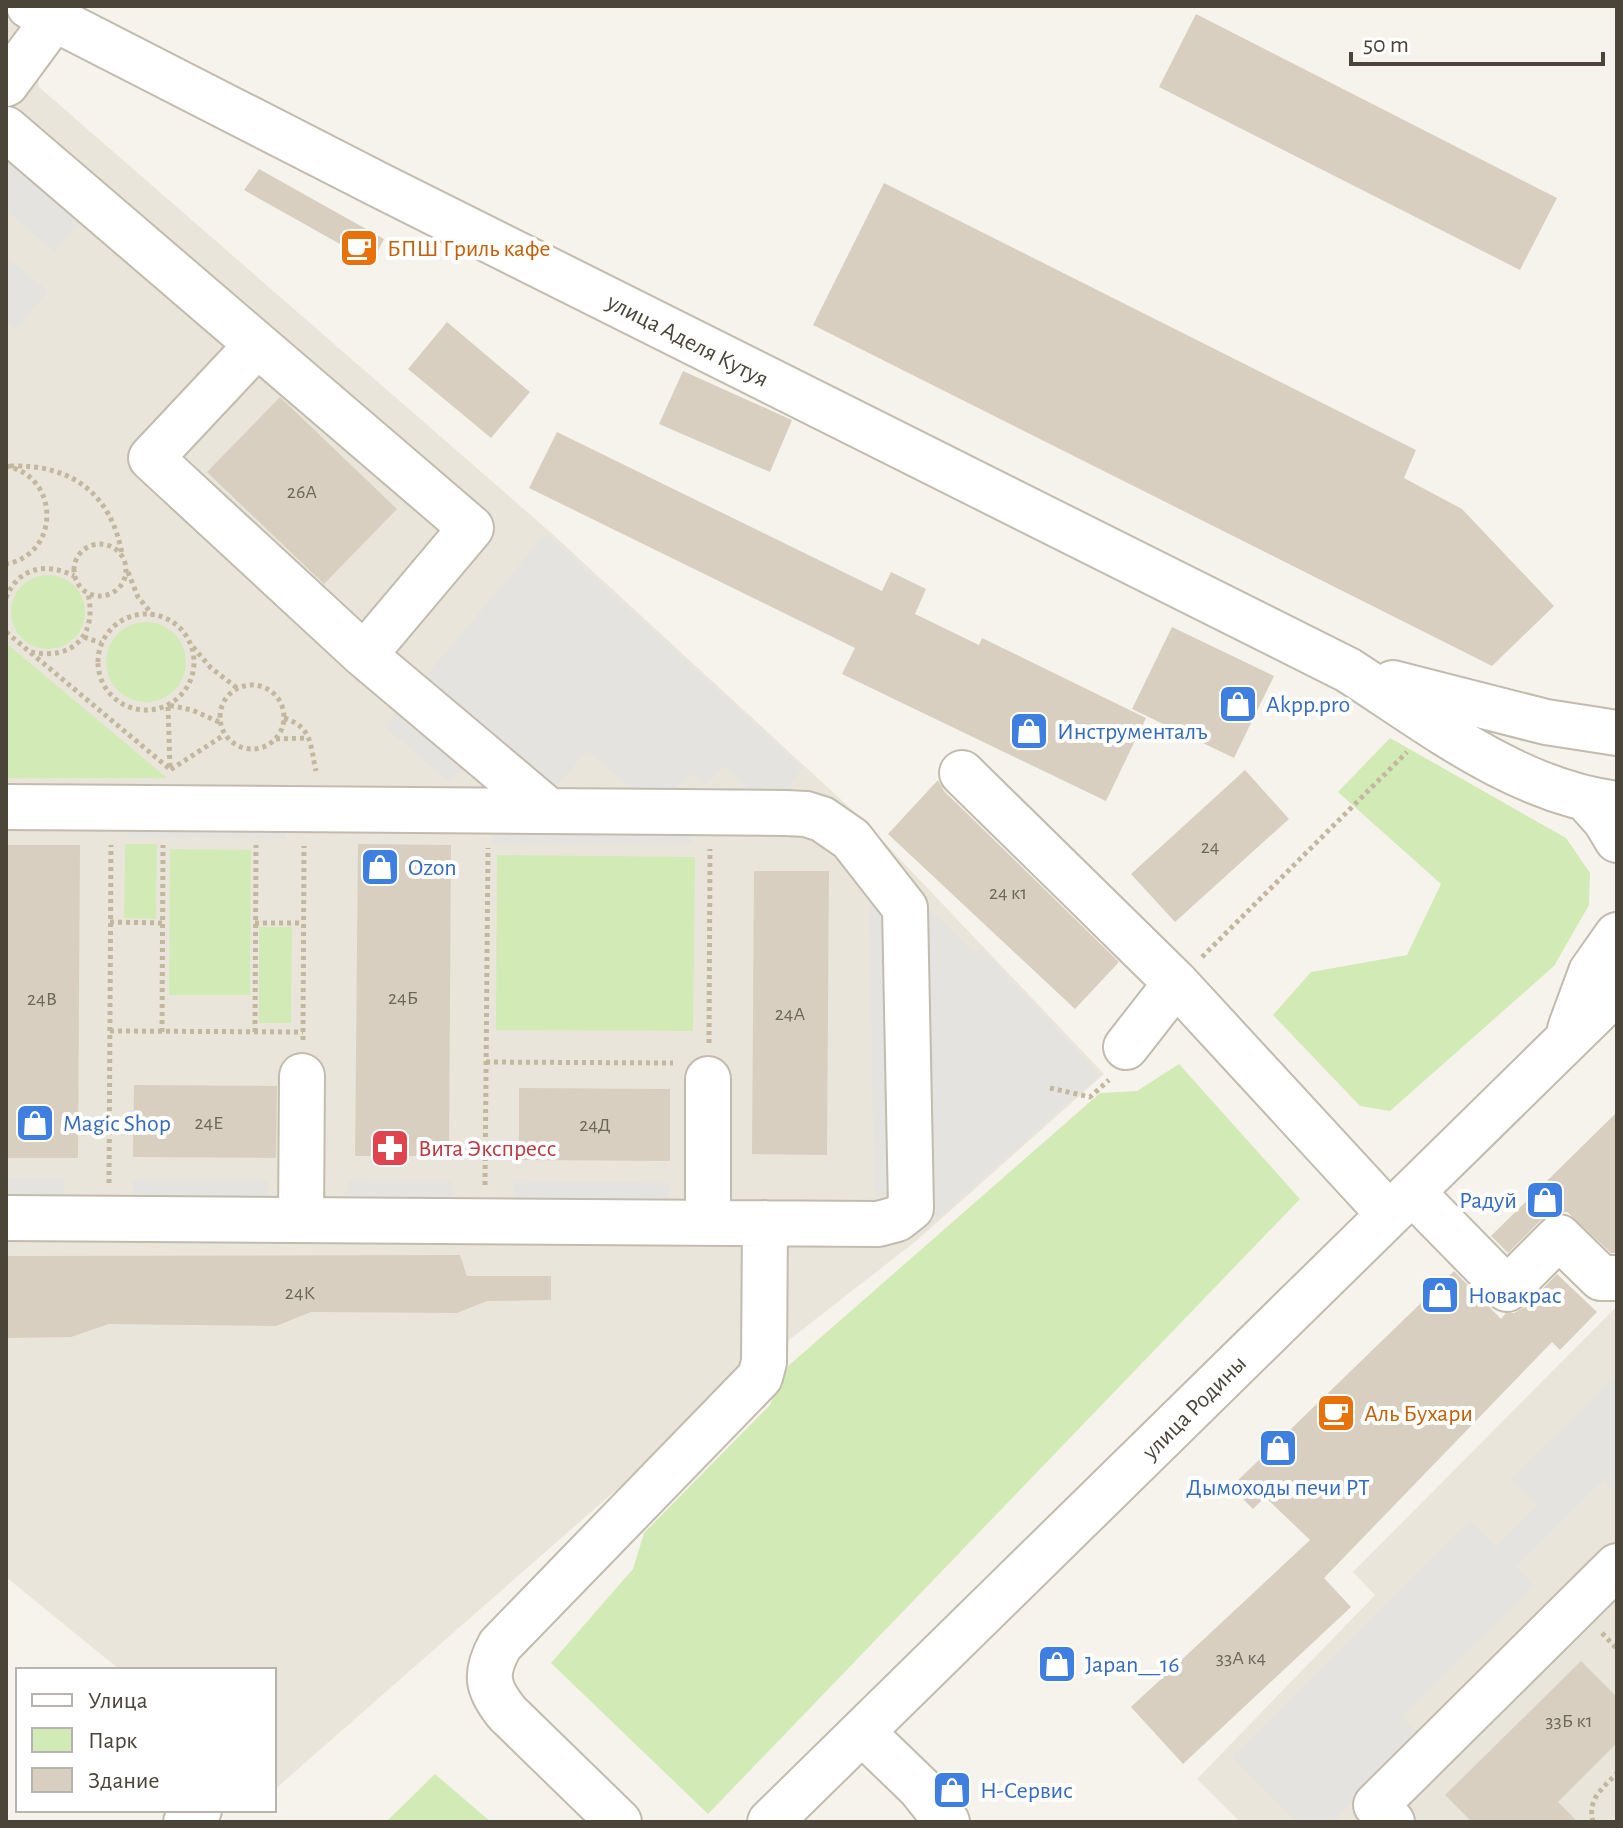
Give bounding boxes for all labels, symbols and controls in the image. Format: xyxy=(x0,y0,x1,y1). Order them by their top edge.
scale bar xyxy=(1351,16,1603,66)
text: 50 m xyxy=(1363,33,1409,57)
cafe icon: БПШ Гриль кафе xyxy=(338,227,380,269)
place label: БПШ Гриль кафе xyxy=(387,237,551,261)
street label: улица Аделя Кутуя xyxy=(602,289,772,392)
house number: 26А xyxy=(287,482,317,502)
shop icon: Akpp.pro xyxy=(1217,683,1259,725)
place label: Akpp.pro xyxy=(1266,693,1350,717)
shop icon: Инструменталъ xyxy=(1008,710,1050,752)
place label: Инструменталъ xyxy=(1057,720,1207,744)
house number: 24 xyxy=(1201,837,1219,857)
shop icon: Ozon xyxy=(359,846,401,888)
place label: Ozon xyxy=(408,856,457,880)
house number: 24 к1 xyxy=(989,883,1027,903)
house number: 24Б xyxy=(388,988,418,1008)
house number: 24В xyxy=(27,989,57,1009)
house number: 24А xyxy=(775,1004,805,1024)
shop icon: Magic Shop xyxy=(14,1102,56,1144)
place label: Magic Shop xyxy=(63,1112,171,1136)
house number: 24Е xyxy=(194,1113,224,1133)
house number: 24Д xyxy=(579,1115,611,1135)
pharmacy icon: Вита Экспресс xyxy=(369,1127,411,1169)
place label: Вита Экспресс xyxy=(418,1137,557,1161)
shop icon: Радуй xyxy=(1524,1179,1566,1221)
place label: Радуй xyxy=(1459,1189,1517,1213)
shop icon: Новакрас xyxy=(1419,1274,1461,1316)
house number: 24К xyxy=(285,1283,316,1303)
place label: Новакрас xyxy=(1468,1284,1562,1308)
street label: улица Родины xyxy=(1137,1351,1251,1465)
cafe icon: Аль Бухари xyxy=(1315,1392,1357,1434)
place label: Аль Бухари xyxy=(1364,1402,1473,1426)
shop icon: Дымоходы печи РТ xyxy=(1257,1427,1299,1469)
place label: Дымоходы печи РТ xyxy=(1186,1476,1370,1500)
shop icon: Japan__16 xyxy=(1036,1643,1078,1685)
house number: 33А к4 xyxy=(1216,1648,1266,1668)
place label: Japan__16 xyxy=(1085,1653,1180,1677)
legend xyxy=(16,1668,276,1812)
text: Улица xyxy=(88,1689,148,1713)
house number: 33Б к1 xyxy=(1545,1711,1593,1731)
text: Парк xyxy=(88,1729,137,1753)
text: Здание xyxy=(88,1769,159,1793)
shop icon: Н-Сервис xyxy=(931,1769,973,1811)
place label: Н-Сервис xyxy=(980,1779,1073,1803)

